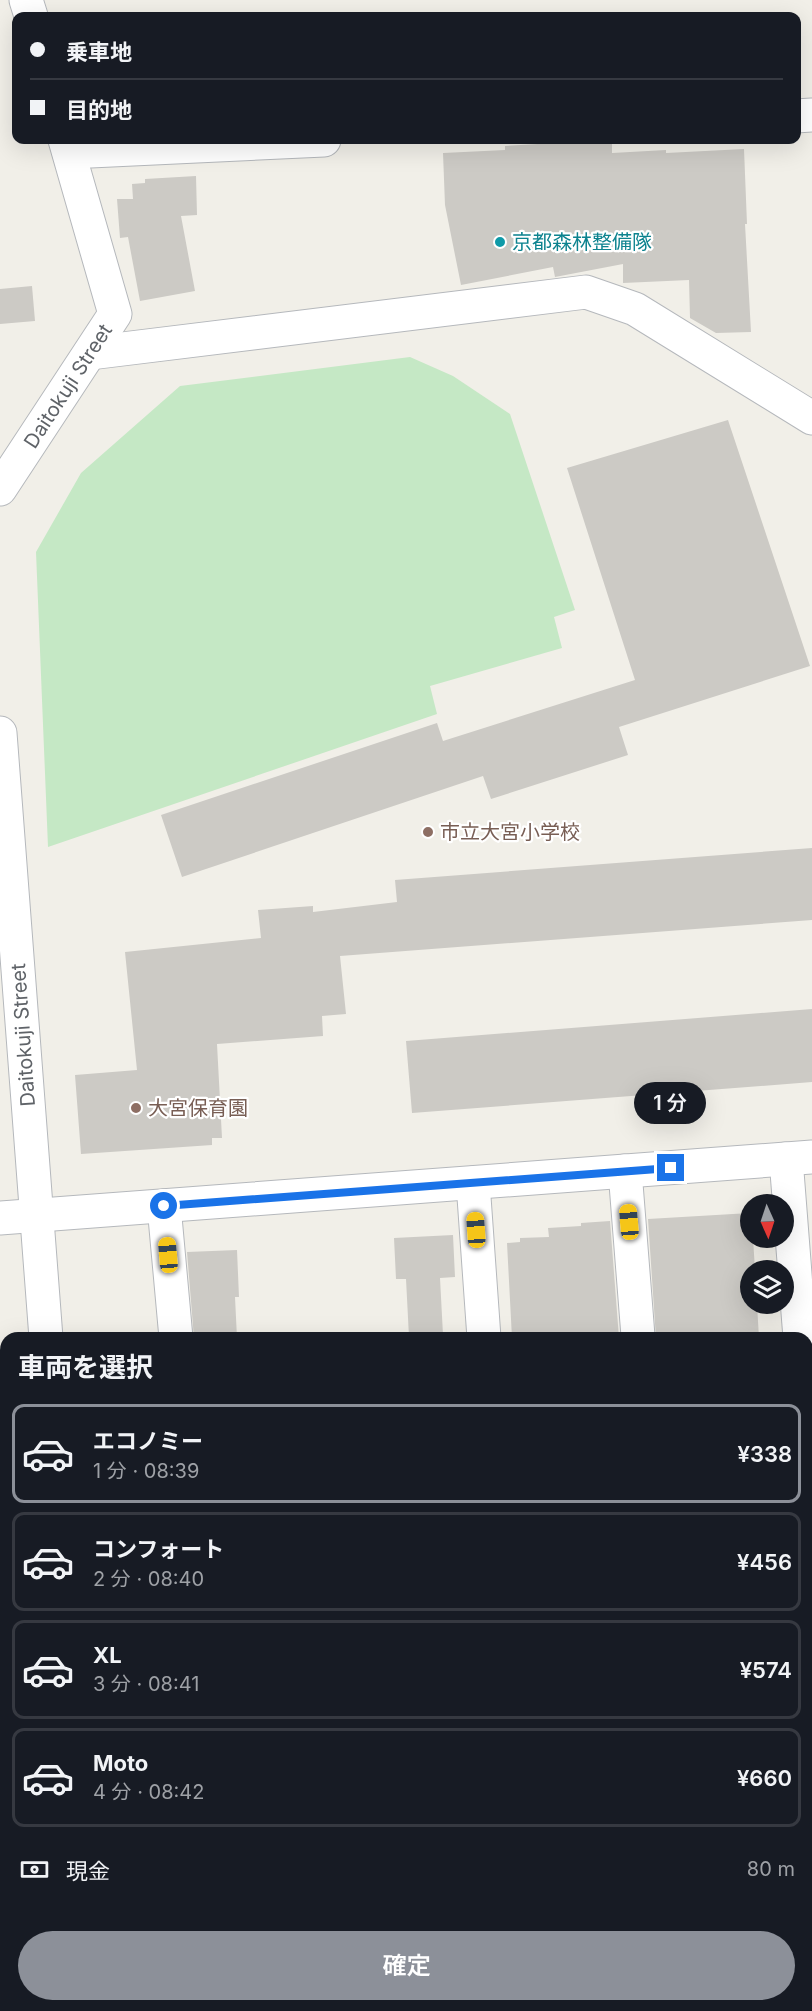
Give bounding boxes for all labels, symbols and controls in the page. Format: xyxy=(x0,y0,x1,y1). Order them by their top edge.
text: 乗車地 xyxy=(66,39,132,65)
text: 目的地 xyxy=(66,97,132,123)
place label: 京都森林整備隊 xyxy=(512,230,652,254)
marker: 京都森林整備隊 xyxy=(493,235,507,249)
street label: Daitokuji Street xyxy=(19,319,117,453)
place label: 市立大宮小学校 xyxy=(440,820,580,844)
marker: 市立大宮小学校 xyxy=(421,825,435,839)
street label: Daitokuji Street xyxy=(6,962,40,1107)
callout: 1 分 xyxy=(635,1081,707,1123)
text: 1 分 xyxy=(653,1091,687,1115)
place label: 大宮保育園 xyxy=(148,1096,248,1120)
marker: 大宮保育園 xyxy=(129,1101,143,1115)
route end xyxy=(657,1154,684,1181)
route start xyxy=(150,1192,177,1219)
north arrow xyxy=(740,1194,794,1248)
map controls xyxy=(740,1194,794,1314)
car xyxy=(618,1203,640,1241)
car xyxy=(466,1211,486,1249)
car xyxy=(157,1236,179,1274)
button: layers xyxy=(740,1260,794,1314)
text: 車両を選択 xyxy=(18,1351,153,1384)
icon: car xyxy=(21,1427,75,1481)
text: エコノミー xyxy=(93,1428,203,1454)
text: ¥338 xyxy=(738,1441,792,1467)
text: 1 分 · 08:39 xyxy=(93,1459,199,1483)
icon: car xyxy=(21,1535,75,1589)
text: コンフォート xyxy=(93,1536,224,1562)
text: ¥456 xyxy=(737,1549,792,1575)
text: 2 分 · 08:40 xyxy=(93,1567,204,1591)
text: XL xyxy=(93,1642,122,1668)
icon: car xyxy=(21,1643,75,1697)
text: ¥574 xyxy=(740,1657,792,1683)
text: 3 分 · 08:41 xyxy=(93,1672,199,1696)
text: Moto xyxy=(93,1750,148,1776)
icon: car xyxy=(21,1751,75,1805)
text: ¥660 xyxy=(737,1765,792,1791)
text: 4 分 · 08:42 xyxy=(93,1780,204,1804)
icon: cash xyxy=(18,1853,51,1886)
text: 80 m xyxy=(747,1857,795,1881)
text: 現金 xyxy=(66,1858,110,1884)
button: 確定 xyxy=(18,1931,795,2000)

